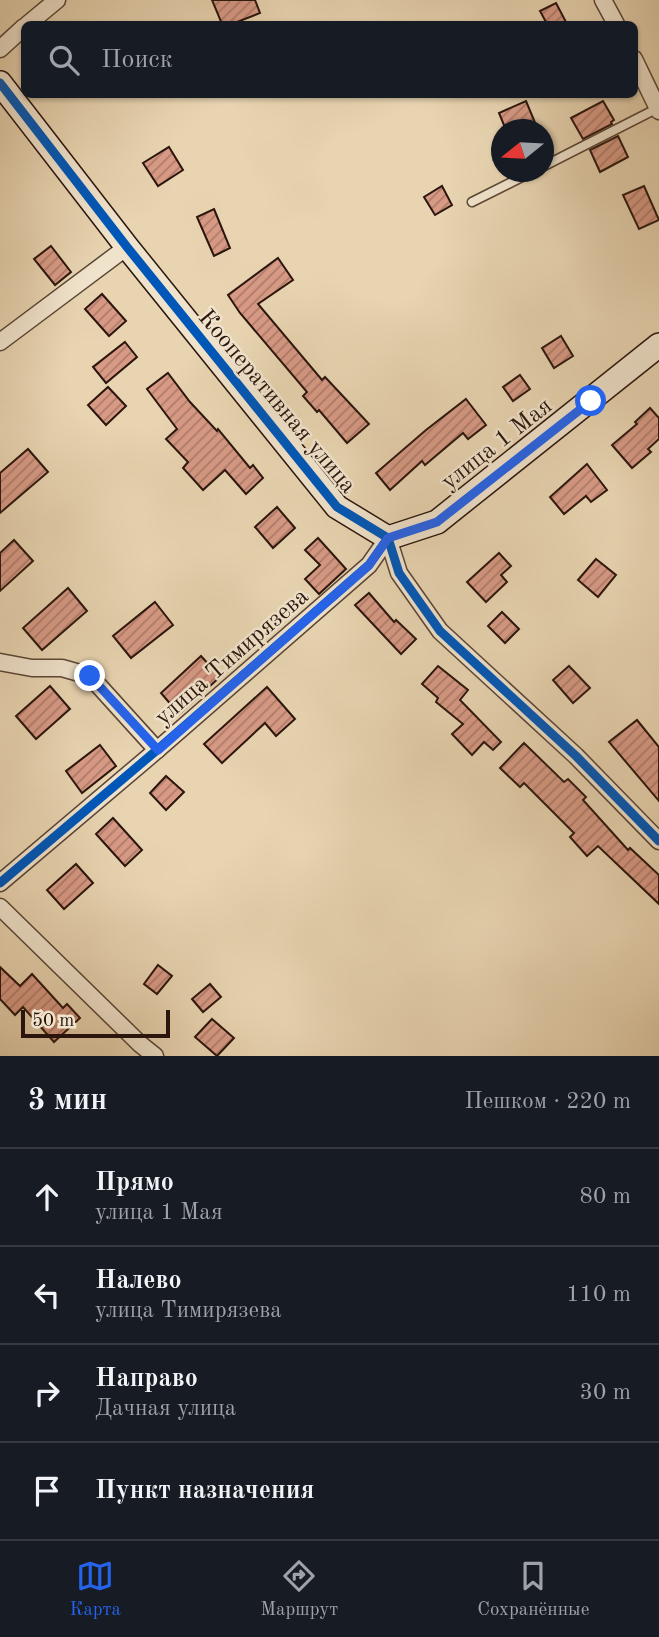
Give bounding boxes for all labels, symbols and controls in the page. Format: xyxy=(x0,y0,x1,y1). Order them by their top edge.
search box xyxy=(21,21,638,98)
icon: search xyxy=(45,41,83,79)
text: Поиск xyxy=(101,47,173,73)
north arrow xyxy=(491,119,554,182)
street label: Кооперативная улица xyxy=(193,306,360,499)
route start xyxy=(575,385,606,416)
street label: улица 1 Мая xyxy=(437,394,557,495)
street label: улица Тимирязева xyxy=(151,585,314,730)
route end xyxy=(74,660,105,691)
scale bar xyxy=(21,1007,170,1039)
text: 50 m xyxy=(32,1012,74,1031)
text: 3 мин xyxy=(28,1086,107,1116)
text: Пешком · 220 m xyxy=(465,1090,631,1113)
text: Прямо xyxy=(95,1170,174,1196)
icon: ahead xyxy=(28,1178,66,1216)
text: 80 m xyxy=(580,1185,631,1208)
text: улица 1 Мая xyxy=(95,1201,223,1224)
text: Налево xyxy=(95,1268,182,1294)
icon: left xyxy=(28,1276,66,1314)
text: 110 m xyxy=(566,1283,631,1306)
text: улица Тимирязева xyxy=(95,1299,282,1322)
text: Направо xyxy=(95,1366,198,1392)
icon: right xyxy=(28,1374,66,1412)
text: 30 m xyxy=(580,1381,631,1404)
text: Дачная улица xyxy=(95,1397,236,1420)
icon: arrive xyxy=(28,1472,66,1510)
text: Пункт назначения xyxy=(95,1478,314,1504)
tab: Карта xyxy=(70,1557,121,1622)
tab: Маршрут xyxy=(260,1557,338,1622)
tab: Сохранённые xyxy=(477,1557,589,1622)

